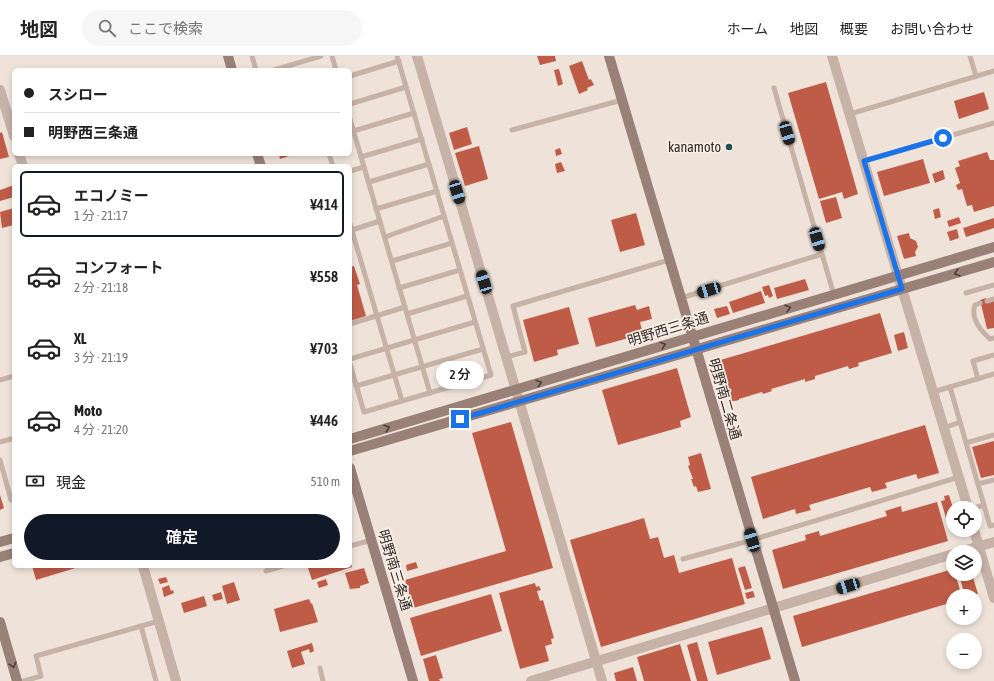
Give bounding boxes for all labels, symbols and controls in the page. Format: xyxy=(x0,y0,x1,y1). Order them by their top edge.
search box xyxy=(82,10,362,46)
icon: search xyxy=(96,17,118,39)
text: 地図 xyxy=(20,18,58,40)
text: ここで検索 xyxy=(128,20,203,37)
text: ホーム xyxy=(726,21,768,37)
text: 地図 xyxy=(790,21,818,37)
text: 概要 xyxy=(840,21,868,37)
text: お問い合わせ xyxy=(890,21,974,37)
text: スシロー xyxy=(48,86,108,103)
car xyxy=(778,120,796,146)
text: 明野西三条通 xyxy=(48,124,138,141)
route start xyxy=(934,129,952,147)
place label: kanamoto xyxy=(668,139,721,155)
marker: kanamoto xyxy=(724,142,734,152)
car xyxy=(448,179,466,205)
icon: car xyxy=(26,186,62,222)
text: エコノミー xyxy=(74,187,149,204)
text: ¥414 xyxy=(310,196,338,213)
text: 1 分 · 21:17 xyxy=(74,208,128,223)
car xyxy=(808,226,826,252)
icon: car xyxy=(26,258,62,294)
text: コンフォート xyxy=(74,259,164,276)
text: ¥558 xyxy=(310,268,338,285)
one-way arrow xyxy=(953,268,960,277)
car xyxy=(475,269,493,295)
text: 2 分 · 21:18 xyxy=(74,280,128,295)
car xyxy=(696,281,722,299)
one-way arrow xyxy=(785,305,791,313)
street label: 明野西三条通 xyxy=(625,309,711,349)
icon: car xyxy=(26,330,62,366)
text: XL xyxy=(74,330,87,347)
text: ¥703 xyxy=(310,340,338,357)
one-way arrow xyxy=(660,341,667,350)
text: 3 分 · 21:19 xyxy=(74,350,128,365)
street label: 明野南二条通 xyxy=(706,356,744,442)
callout: 2 分 xyxy=(436,361,484,389)
text: 2 分 xyxy=(450,367,470,382)
one-way arrow xyxy=(535,379,542,388)
icon: car xyxy=(26,402,62,438)
text: Moto xyxy=(74,402,102,419)
route end xyxy=(451,410,469,428)
text: ¥446 xyxy=(310,412,338,429)
text: 4 分 · 21:20 xyxy=(74,422,128,437)
one-way arrow xyxy=(384,424,391,433)
icon: cash xyxy=(24,470,46,492)
text: 現金 xyxy=(56,474,86,491)
text: 510 m xyxy=(311,474,340,489)
map controls xyxy=(946,501,982,669)
button: locate xyxy=(946,501,982,537)
button: 確定 xyxy=(24,514,340,560)
street label: 明野南三条通 xyxy=(375,527,415,613)
car xyxy=(743,527,761,553)
button: layers xyxy=(946,545,982,581)
car xyxy=(835,577,861,595)
button: + xyxy=(946,589,982,625)
button: − xyxy=(946,633,982,669)
one-way arrow xyxy=(8,661,17,668)

